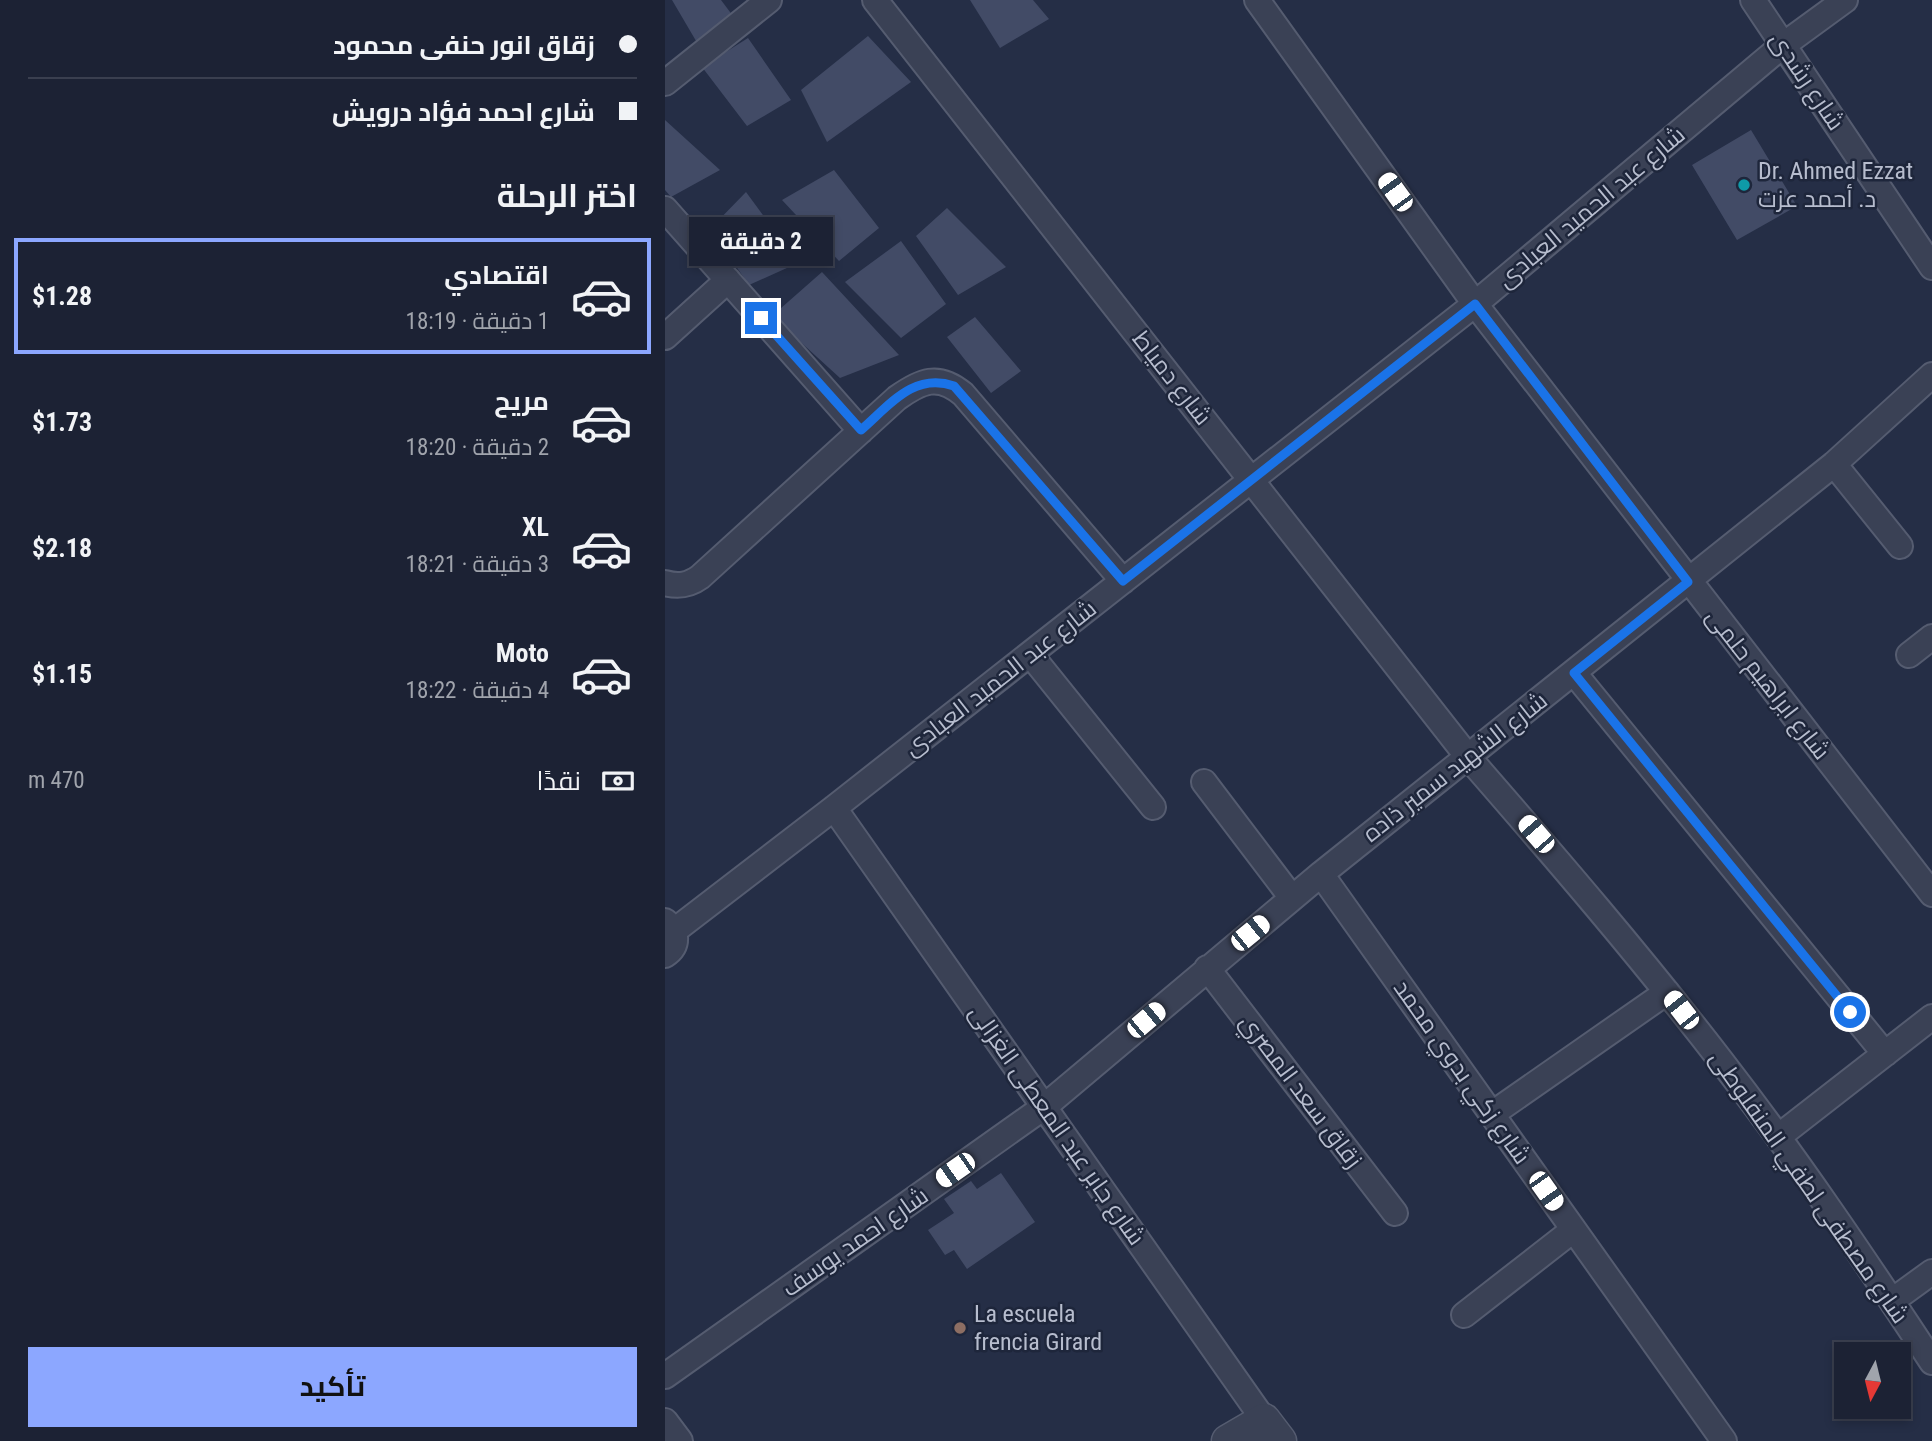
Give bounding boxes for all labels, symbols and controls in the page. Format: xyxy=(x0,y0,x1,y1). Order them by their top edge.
street label: شارع رشدى xyxy=(1762,27,1850,137)
text: زقاق انور حنفى محمود xyxy=(333,30,595,60)
text: شارع احمد فؤاد درويش xyxy=(332,97,595,127)
street label: شارع عبد الحميد العبادى xyxy=(1491,120,1692,295)
place label: Dr. Ahmed Ezzat د. أحمد عزت xyxy=(1758,157,1913,213)
car xyxy=(1375,169,1416,215)
text: اختر الرحلة xyxy=(497,177,637,215)
marker: Dr. Ahmed Ezzat د. أحمد عزت xyxy=(1736,177,1752,193)
callout: 2 دقيقة xyxy=(689,216,833,266)
text: 2 دقيقة xyxy=(720,228,802,255)
text: اقتصادي xyxy=(444,260,549,290)
icon: car xyxy=(570,265,633,328)
text: $1.28 xyxy=(32,281,92,311)
route end xyxy=(745,302,777,334)
text: 1 دقيقة · 18:19 xyxy=(406,308,549,335)
street label: شارع دمياط xyxy=(1125,325,1217,432)
text: مريح xyxy=(494,386,549,416)
icon: car xyxy=(570,391,633,454)
text: $1.73 xyxy=(32,407,92,437)
text: 2 دقيقة · 18:20 xyxy=(406,434,549,461)
text: XL xyxy=(522,512,549,542)
icon: car xyxy=(570,517,633,580)
text: $2.18 xyxy=(32,533,92,563)
text: 3 دقيقة · 18:21 xyxy=(406,551,549,578)
street label: شارع عبد الحميد العبادى xyxy=(898,594,1103,763)
street label: شارع ابراهيم حلمى xyxy=(1699,603,1836,766)
text: Moto xyxy=(496,638,549,668)
icon: car xyxy=(570,643,633,706)
text: $1.15 xyxy=(32,659,92,689)
text: 4 دقيقة · 18:22 xyxy=(406,677,549,704)
street label: شارع الشهيد سمير ذاده xyxy=(1357,686,1554,849)
icon: cash xyxy=(599,762,637,800)
text: نقدًا xyxy=(537,766,581,796)
text: 470 m xyxy=(28,767,85,794)
car xyxy=(1515,811,1558,857)
car xyxy=(1228,912,1273,954)
street label: شارع زكي بدوي محمد xyxy=(1384,975,1536,1172)
car xyxy=(1660,987,1703,1033)
route start xyxy=(1834,996,1866,1028)
car xyxy=(1124,998,1169,1042)
street label: شارع جابر عبد المعطى الغزالى xyxy=(962,999,1151,1252)
street label: زقاق سعد المصري xyxy=(1231,1009,1368,1176)
street label: شارع مصطفى لطفي المنفلوطى xyxy=(1700,1045,1914,1332)
car xyxy=(932,1149,979,1191)
car xyxy=(1526,1168,1567,1214)
street label: شارع احمد يوسف xyxy=(777,1181,935,1304)
place label: La escuela frencia Girard xyxy=(974,1300,1102,1356)
marker: La escuela frencia Girard xyxy=(952,1320,968,1336)
north arrow xyxy=(1834,1342,1911,1419)
map controls xyxy=(1834,1342,1911,1419)
button: تأكيد xyxy=(28,1347,637,1427)

